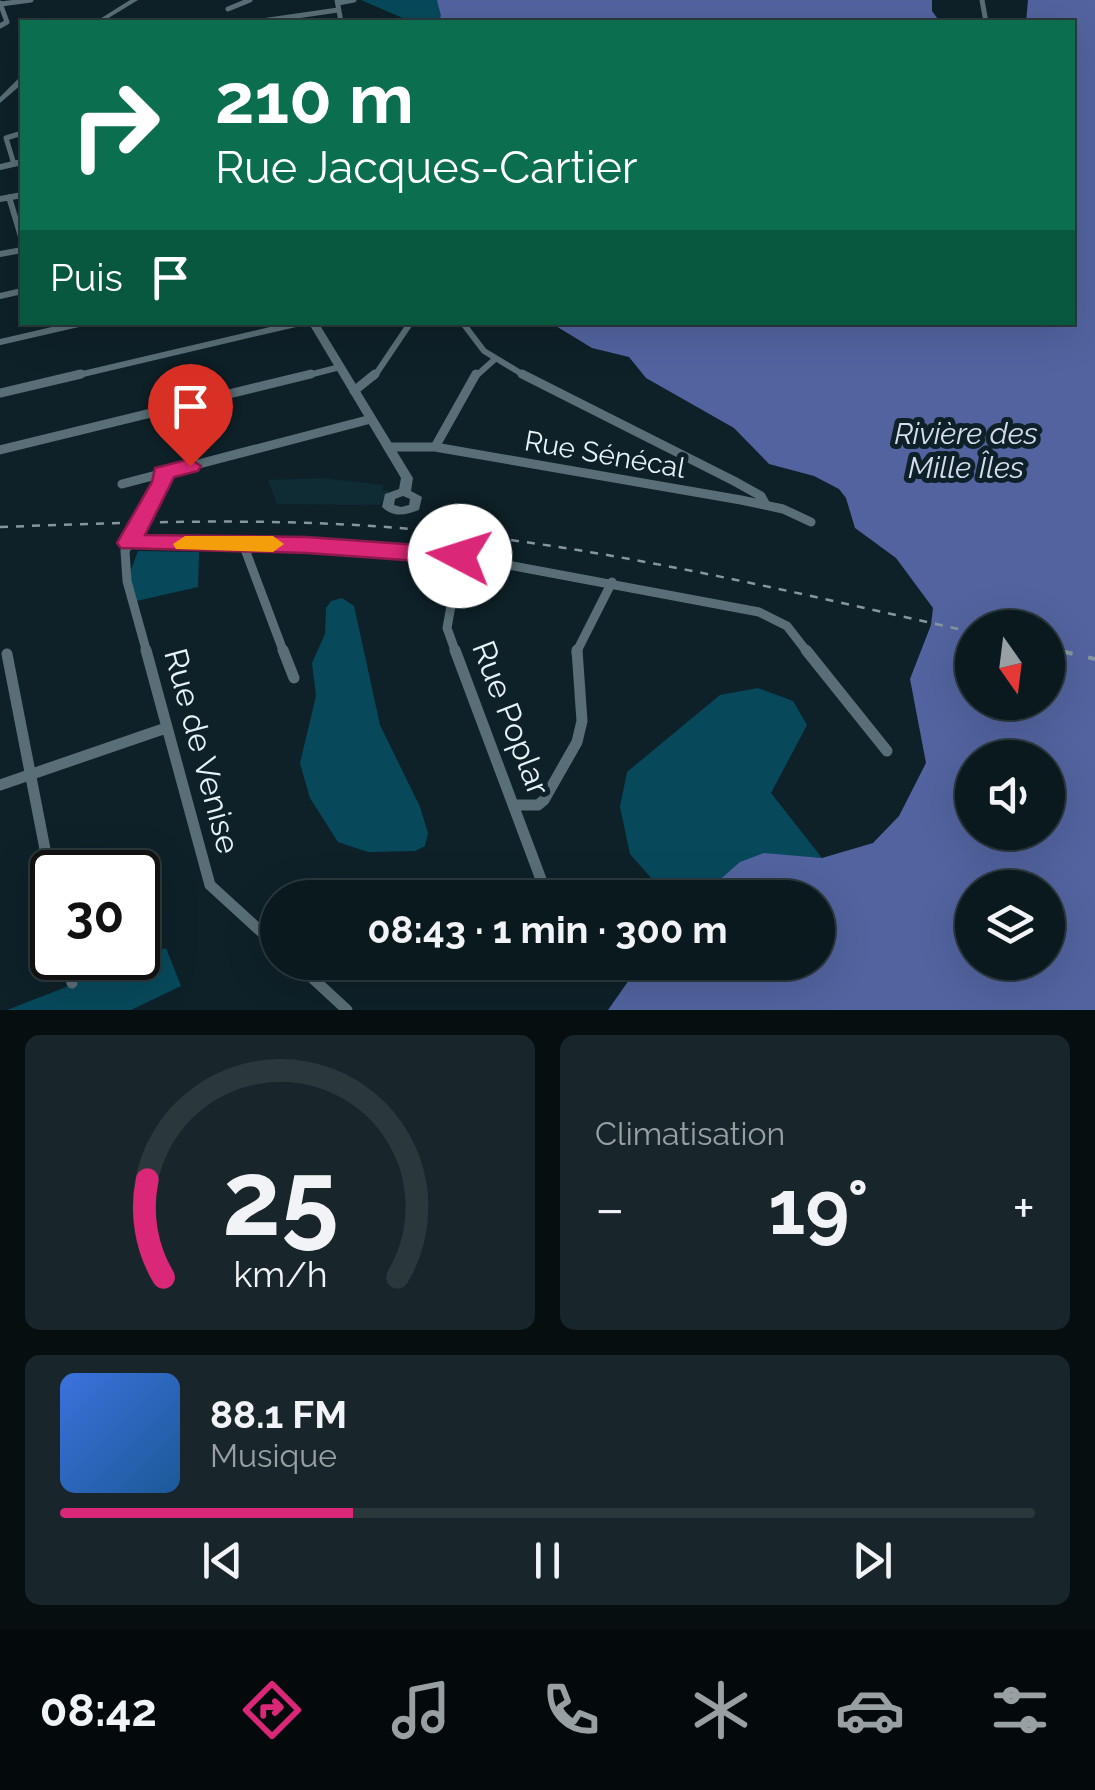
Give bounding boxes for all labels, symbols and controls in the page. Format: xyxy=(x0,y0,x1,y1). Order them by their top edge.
text: 210 m xyxy=(215,57,414,139)
icon: right xyxy=(50,60,180,190)
text: Rue Jacques-Cartier xyxy=(215,141,638,194)
icon: arrive xyxy=(143,250,198,305)
text: Puis xyxy=(50,255,123,300)
pin xyxy=(148,364,233,467)
icon: arrive xyxy=(163,379,218,434)
water label: Rivière des Mille Îles xyxy=(894,416,1038,485)
street label: Rue Sénécal xyxy=(522,424,688,485)
position arrow xyxy=(408,504,512,608)
north arrow xyxy=(955,610,1065,720)
map controls xyxy=(955,610,1065,980)
street label: Rue Poplar xyxy=(465,635,558,800)
street label: Rue de Venise xyxy=(157,644,248,857)
button: sound xyxy=(955,740,1065,850)
speed limit sign: 30 xyxy=(30,850,160,980)
button: layers xyxy=(955,870,1065,980)
text: 08:43 · 1 min · 300 m xyxy=(367,907,728,952)
text: Climatisation xyxy=(595,1115,785,1152)
text: 25 xyxy=(222,1137,338,1259)
text: 19° xyxy=(768,1163,869,1252)
text: − xyxy=(595,1176,625,1241)
text: + xyxy=(1012,1176,1035,1241)
text: km/h xyxy=(233,1253,327,1295)
text: 88.1 FM xyxy=(210,1392,347,1437)
text: Musique xyxy=(210,1437,337,1474)
icon: previous xyxy=(195,1533,250,1588)
icon: pause xyxy=(520,1533,575,1588)
icon: next xyxy=(845,1533,900,1588)
icon: directions xyxy=(237,1675,307,1745)
icon: music xyxy=(386,1675,456,1745)
icon: phone xyxy=(536,1675,606,1745)
icon: climate xyxy=(686,1675,756,1745)
icon: car xyxy=(835,1675,905,1745)
icon: filters xyxy=(985,1675,1055,1745)
text: 08:42 xyxy=(40,1684,157,1737)

